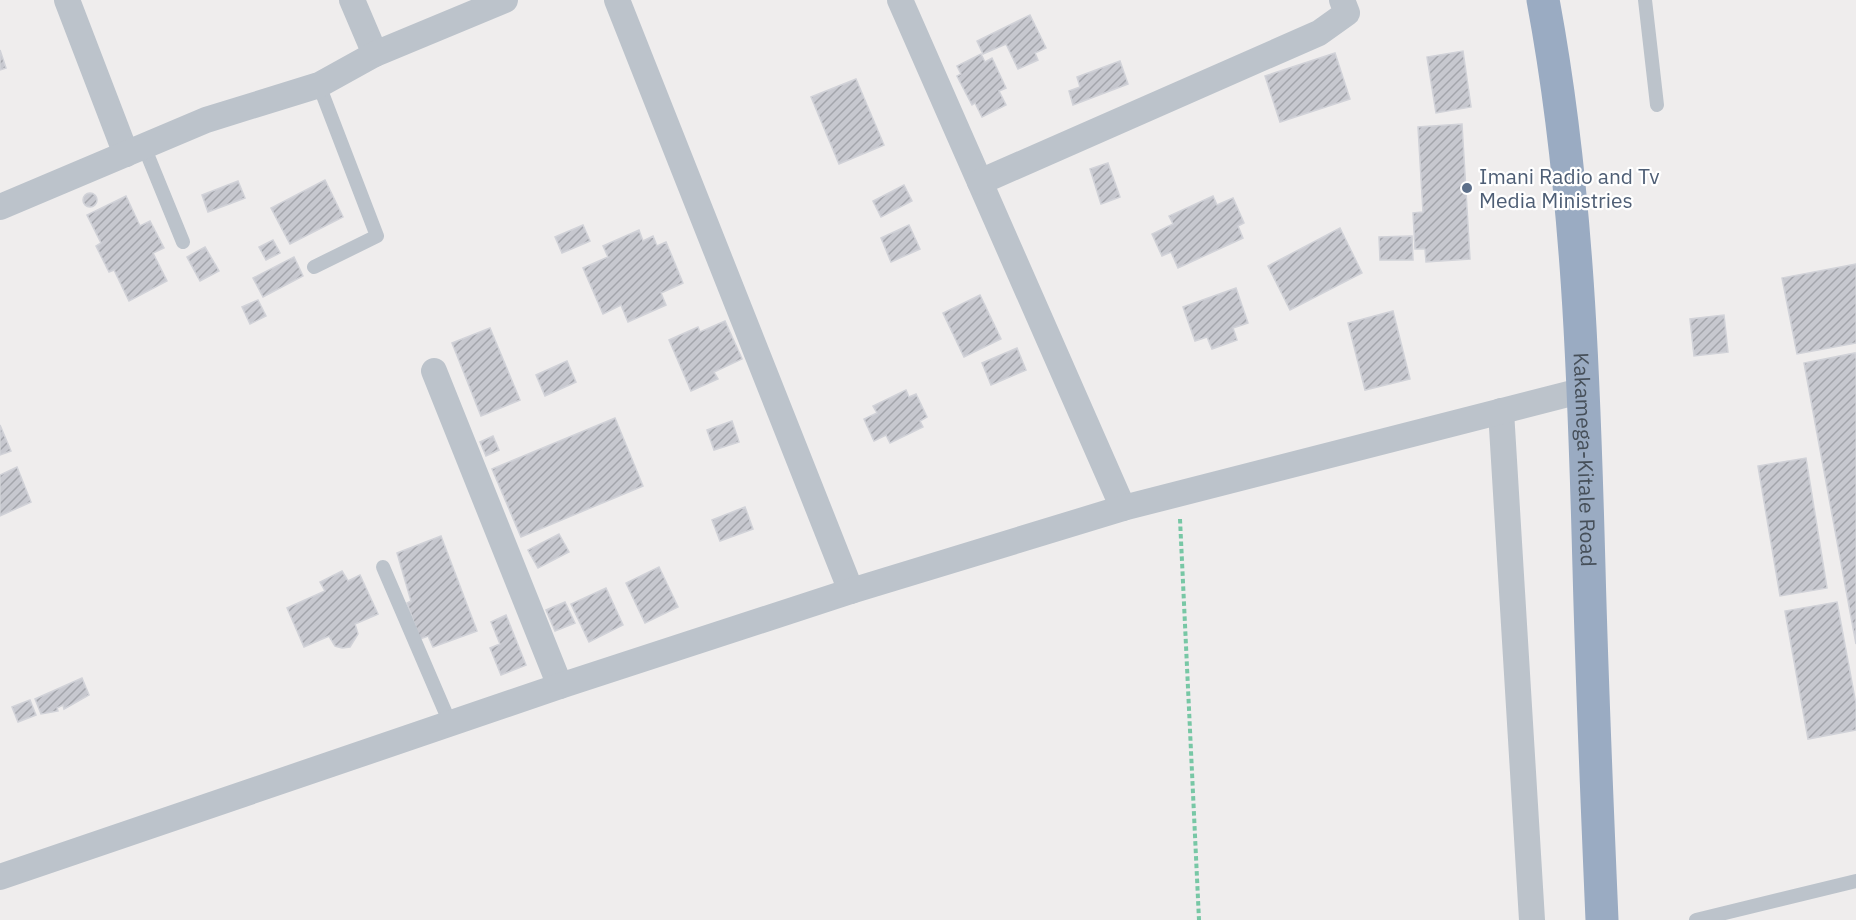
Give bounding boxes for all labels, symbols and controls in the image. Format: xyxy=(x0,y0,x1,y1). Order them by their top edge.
place label: Imani Radio and Tv Media Ministries xyxy=(1479,162,1660,214)
marker: Imani Radio and Tv Media Ministries xyxy=(1460,181,1474,195)
street label: Kakamega-Kitale Road xyxy=(1567,352,1603,567)

